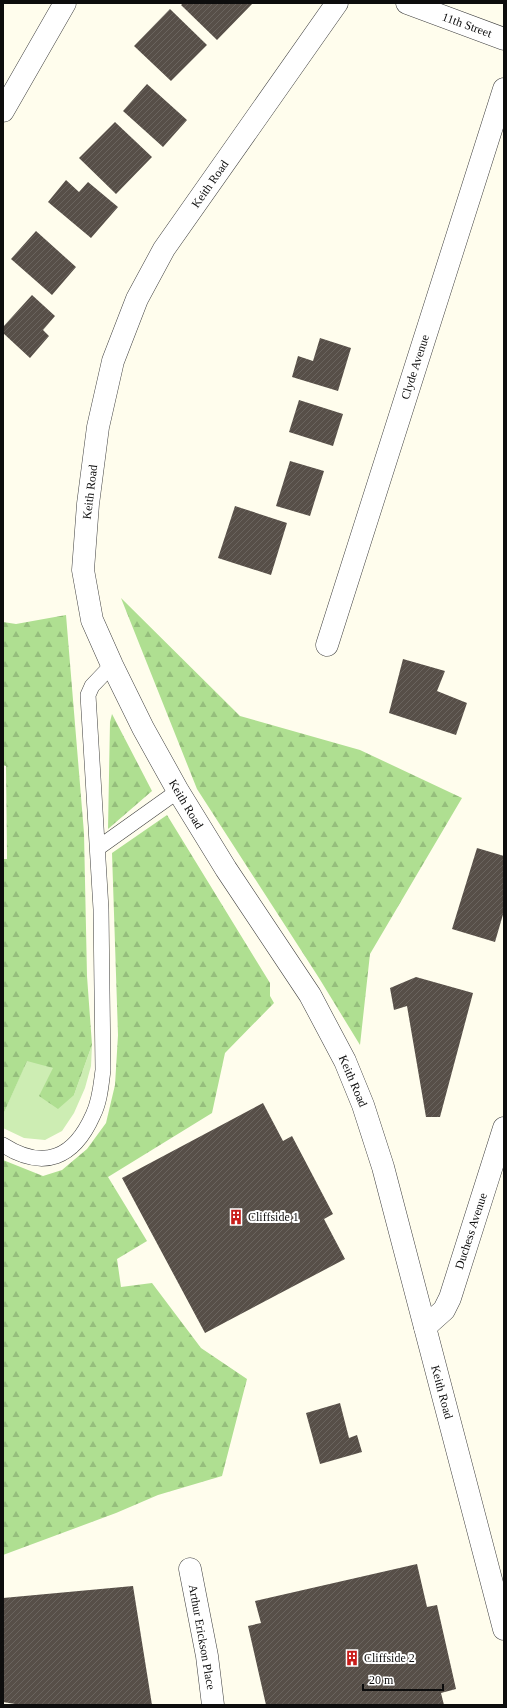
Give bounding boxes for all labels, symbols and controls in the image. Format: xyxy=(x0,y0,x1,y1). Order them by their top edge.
street label: 11th Street xyxy=(440,10,494,41)
street label: Keith Road xyxy=(188,157,232,211)
street label: Clyde Avenue xyxy=(398,333,432,401)
street label: Keith Road xyxy=(80,464,100,520)
street label: Keith Road xyxy=(166,777,206,831)
street label: Keith Road xyxy=(336,1053,370,1109)
street label: Duchess Avenue xyxy=(452,1191,490,1271)
building icon: Cliffside 1 xyxy=(227,1208,245,1226)
place label: Cliffside 1 xyxy=(248,1210,299,1224)
street label: Keith Road xyxy=(428,1364,456,1420)
street label: Arthur Erickson Place xyxy=(186,1583,218,1691)
building icon: Cliffside 2 xyxy=(343,1649,361,1667)
place label: Cliffside 2 xyxy=(364,1651,415,1665)
scale bar xyxy=(363,1666,443,1692)
text: 20 m xyxy=(369,1673,394,1687)

